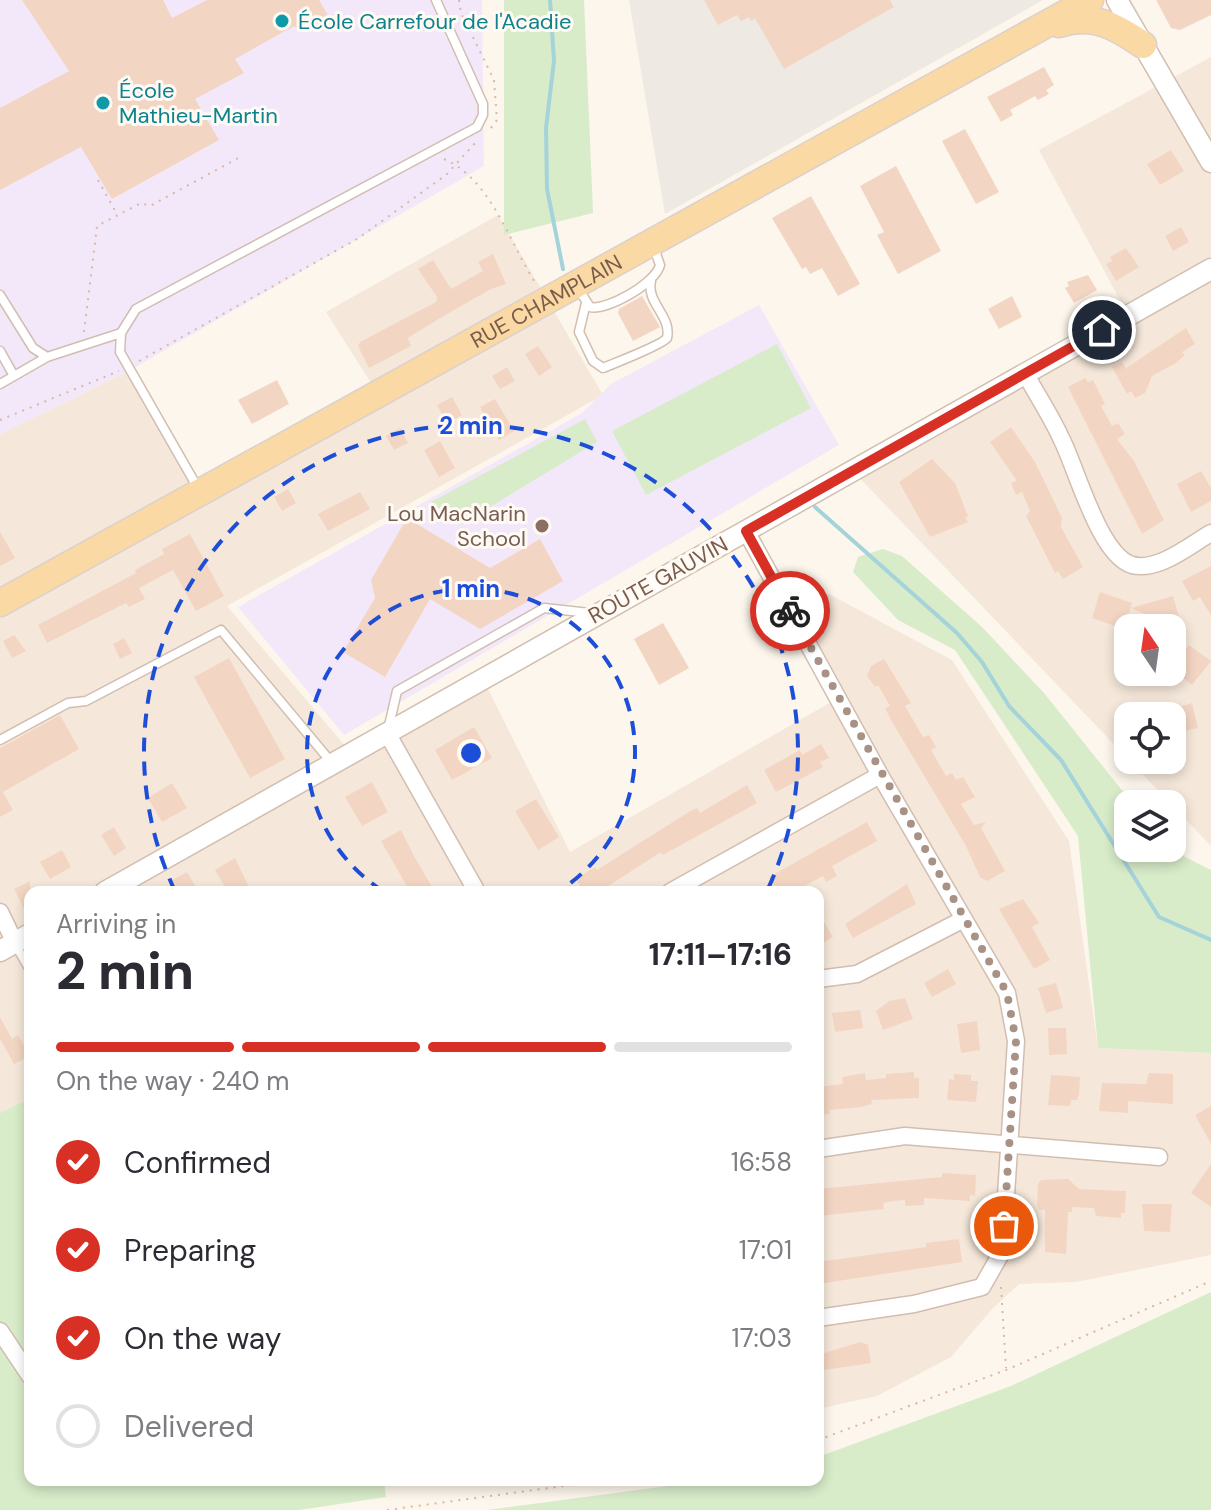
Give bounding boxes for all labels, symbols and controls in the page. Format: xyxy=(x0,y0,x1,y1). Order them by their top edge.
place label: École Carrefour de l'Acadie xyxy=(298,7,571,36)
marker: École Carrefour de l'Acadie xyxy=(273,12,291,30)
place label: École Mathieu-Martin xyxy=(119,76,278,130)
marker: École Mathieu-Martin xyxy=(94,94,112,112)
street label: RUE CHAMPLAIN xyxy=(465,247,627,355)
pin xyxy=(1068,296,1136,364)
icon: home xyxy=(1080,308,1124,352)
text: 2 min xyxy=(439,410,503,441)
place label: Lou MacNarin School xyxy=(387,499,526,553)
marker: Lou MacNarin School xyxy=(533,517,551,535)
street label: ROUTE GAUVIN xyxy=(583,530,733,630)
courier xyxy=(750,571,830,651)
text: 1 min xyxy=(442,573,500,604)
icon: bike xyxy=(768,589,812,633)
north arrow xyxy=(1114,614,1186,686)
map controls xyxy=(1114,614,1186,862)
button: locate xyxy=(1114,702,1186,774)
centre of rings xyxy=(457,739,485,767)
button: layers xyxy=(1114,790,1186,862)
text: Arriving in xyxy=(56,907,176,941)
text: 17:11–17:16 xyxy=(649,935,792,974)
text: 2 min xyxy=(56,937,194,1005)
text: On the way · 240 m xyxy=(56,1064,290,1098)
icon: check xyxy=(56,1140,100,1184)
text: Confirmed xyxy=(124,1143,271,1182)
text: 16:58 xyxy=(731,1145,792,1179)
pin xyxy=(970,1192,1038,1260)
icon: bag xyxy=(982,1204,1026,1248)
icon: check xyxy=(56,1228,100,1272)
text: Preparing xyxy=(124,1231,256,1270)
text: 17:01 xyxy=(739,1233,792,1267)
icon: check xyxy=(56,1316,100,1360)
text: On the way xyxy=(124,1319,281,1358)
text: 17:03 xyxy=(732,1321,792,1355)
text: Delivered xyxy=(124,1407,254,1446)

